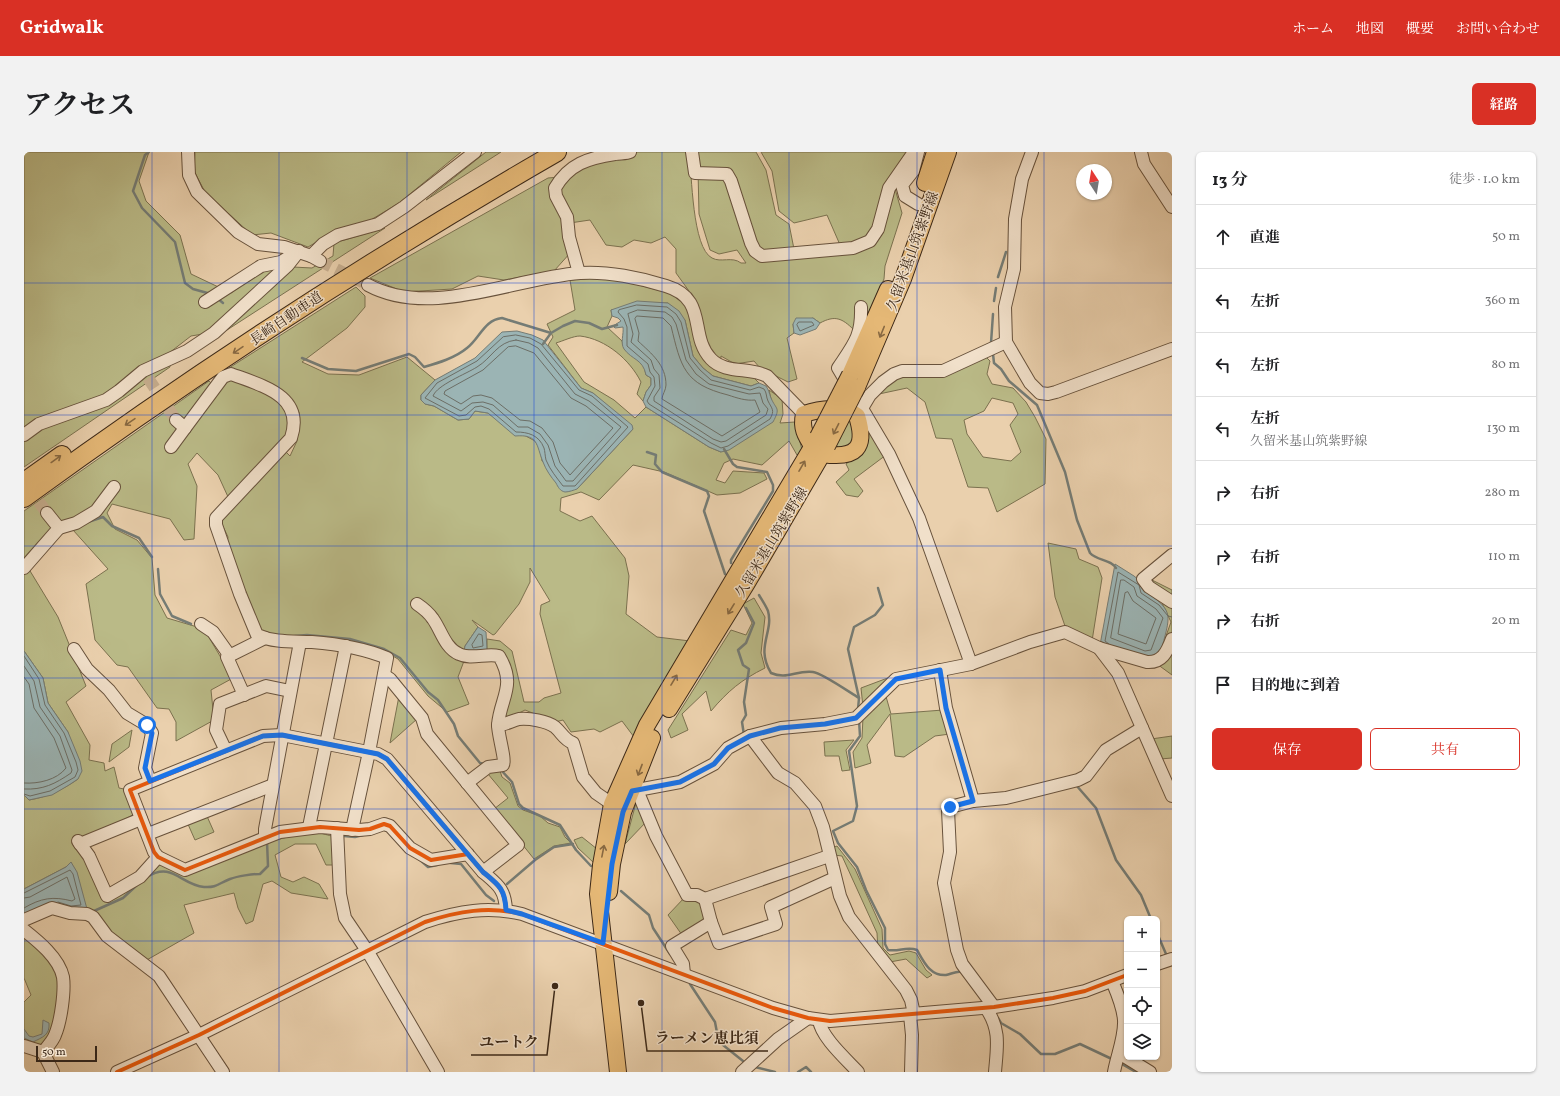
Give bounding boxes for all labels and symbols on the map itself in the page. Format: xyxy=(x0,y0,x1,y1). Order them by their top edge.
north arrow xyxy=(1076,164,1112,200)
street label: 久留米基山筑紫野線 xyxy=(883,189,944,314)
street label: 長崎自動車道 xyxy=(247,288,327,351)
one-way arrow xyxy=(877,326,885,338)
one-way arrow xyxy=(233,345,244,354)
one-way arrow xyxy=(125,418,136,426)
one-way arrow xyxy=(832,423,839,435)
one-way arrow xyxy=(50,455,61,463)
one-way arrow xyxy=(798,460,806,472)
street label: 久留米基山筑紫野線 xyxy=(732,484,813,602)
one-way arrow xyxy=(727,603,735,615)
one-way arrow xyxy=(670,674,678,686)
route start xyxy=(138,716,156,734)
one-way arrow xyxy=(635,764,643,776)
route end xyxy=(941,798,959,816)
one-way arrow xyxy=(600,844,608,857)
callout: ラーメン恵比須 xyxy=(647,1024,768,1051)
callout: ユートク xyxy=(471,1028,547,1055)
text: ラーメン恵比須 xyxy=(655,1029,759,1050)
text: ユートク xyxy=(479,1033,539,1054)
scale bar xyxy=(36,1044,97,1063)

